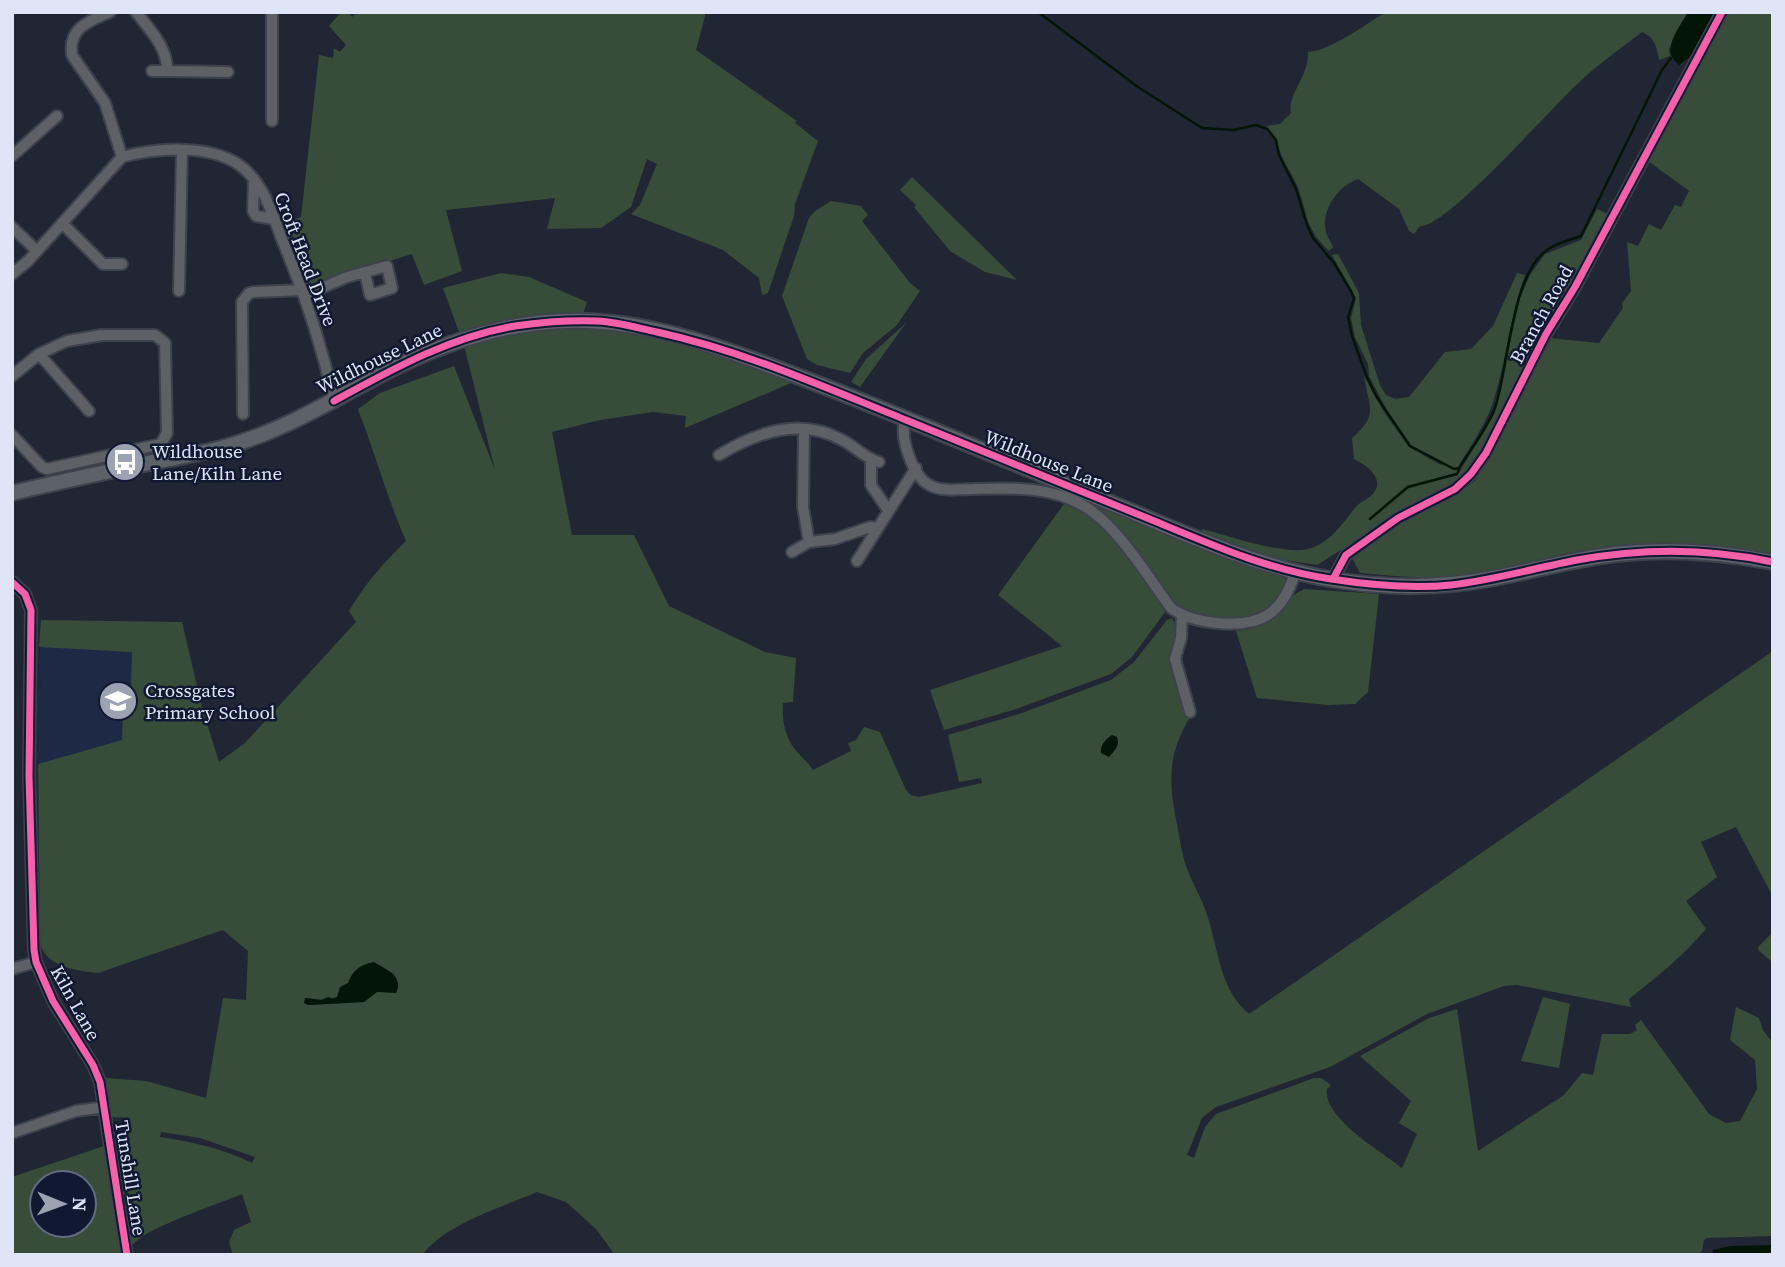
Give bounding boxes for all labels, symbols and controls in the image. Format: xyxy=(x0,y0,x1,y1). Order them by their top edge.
street label: Croft Head Drive xyxy=(268,188,344,330)
street label: Branch Road xyxy=(1503,260,1579,368)
street label: Wildhouse Lane xyxy=(312,316,446,400)
street label: Wildhouse Lane xyxy=(981,423,1117,499)
place label: Wildhouse Lane/Kiln Lane xyxy=(152,438,282,486)
bus stop icon: Wildhouse Lane/Kiln Lane xyxy=(104,441,146,483)
place label: Crossgates Primary School xyxy=(145,677,276,725)
school or university icon: Crossgates Primary School xyxy=(97,680,139,722)
street label: Kiln Lane xyxy=(45,961,107,1045)
street label: Tunshill Lane xyxy=(109,1118,153,1238)
north arrow xyxy=(28,1169,98,1239)
text: N xyxy=(67,1197,93,1212)

